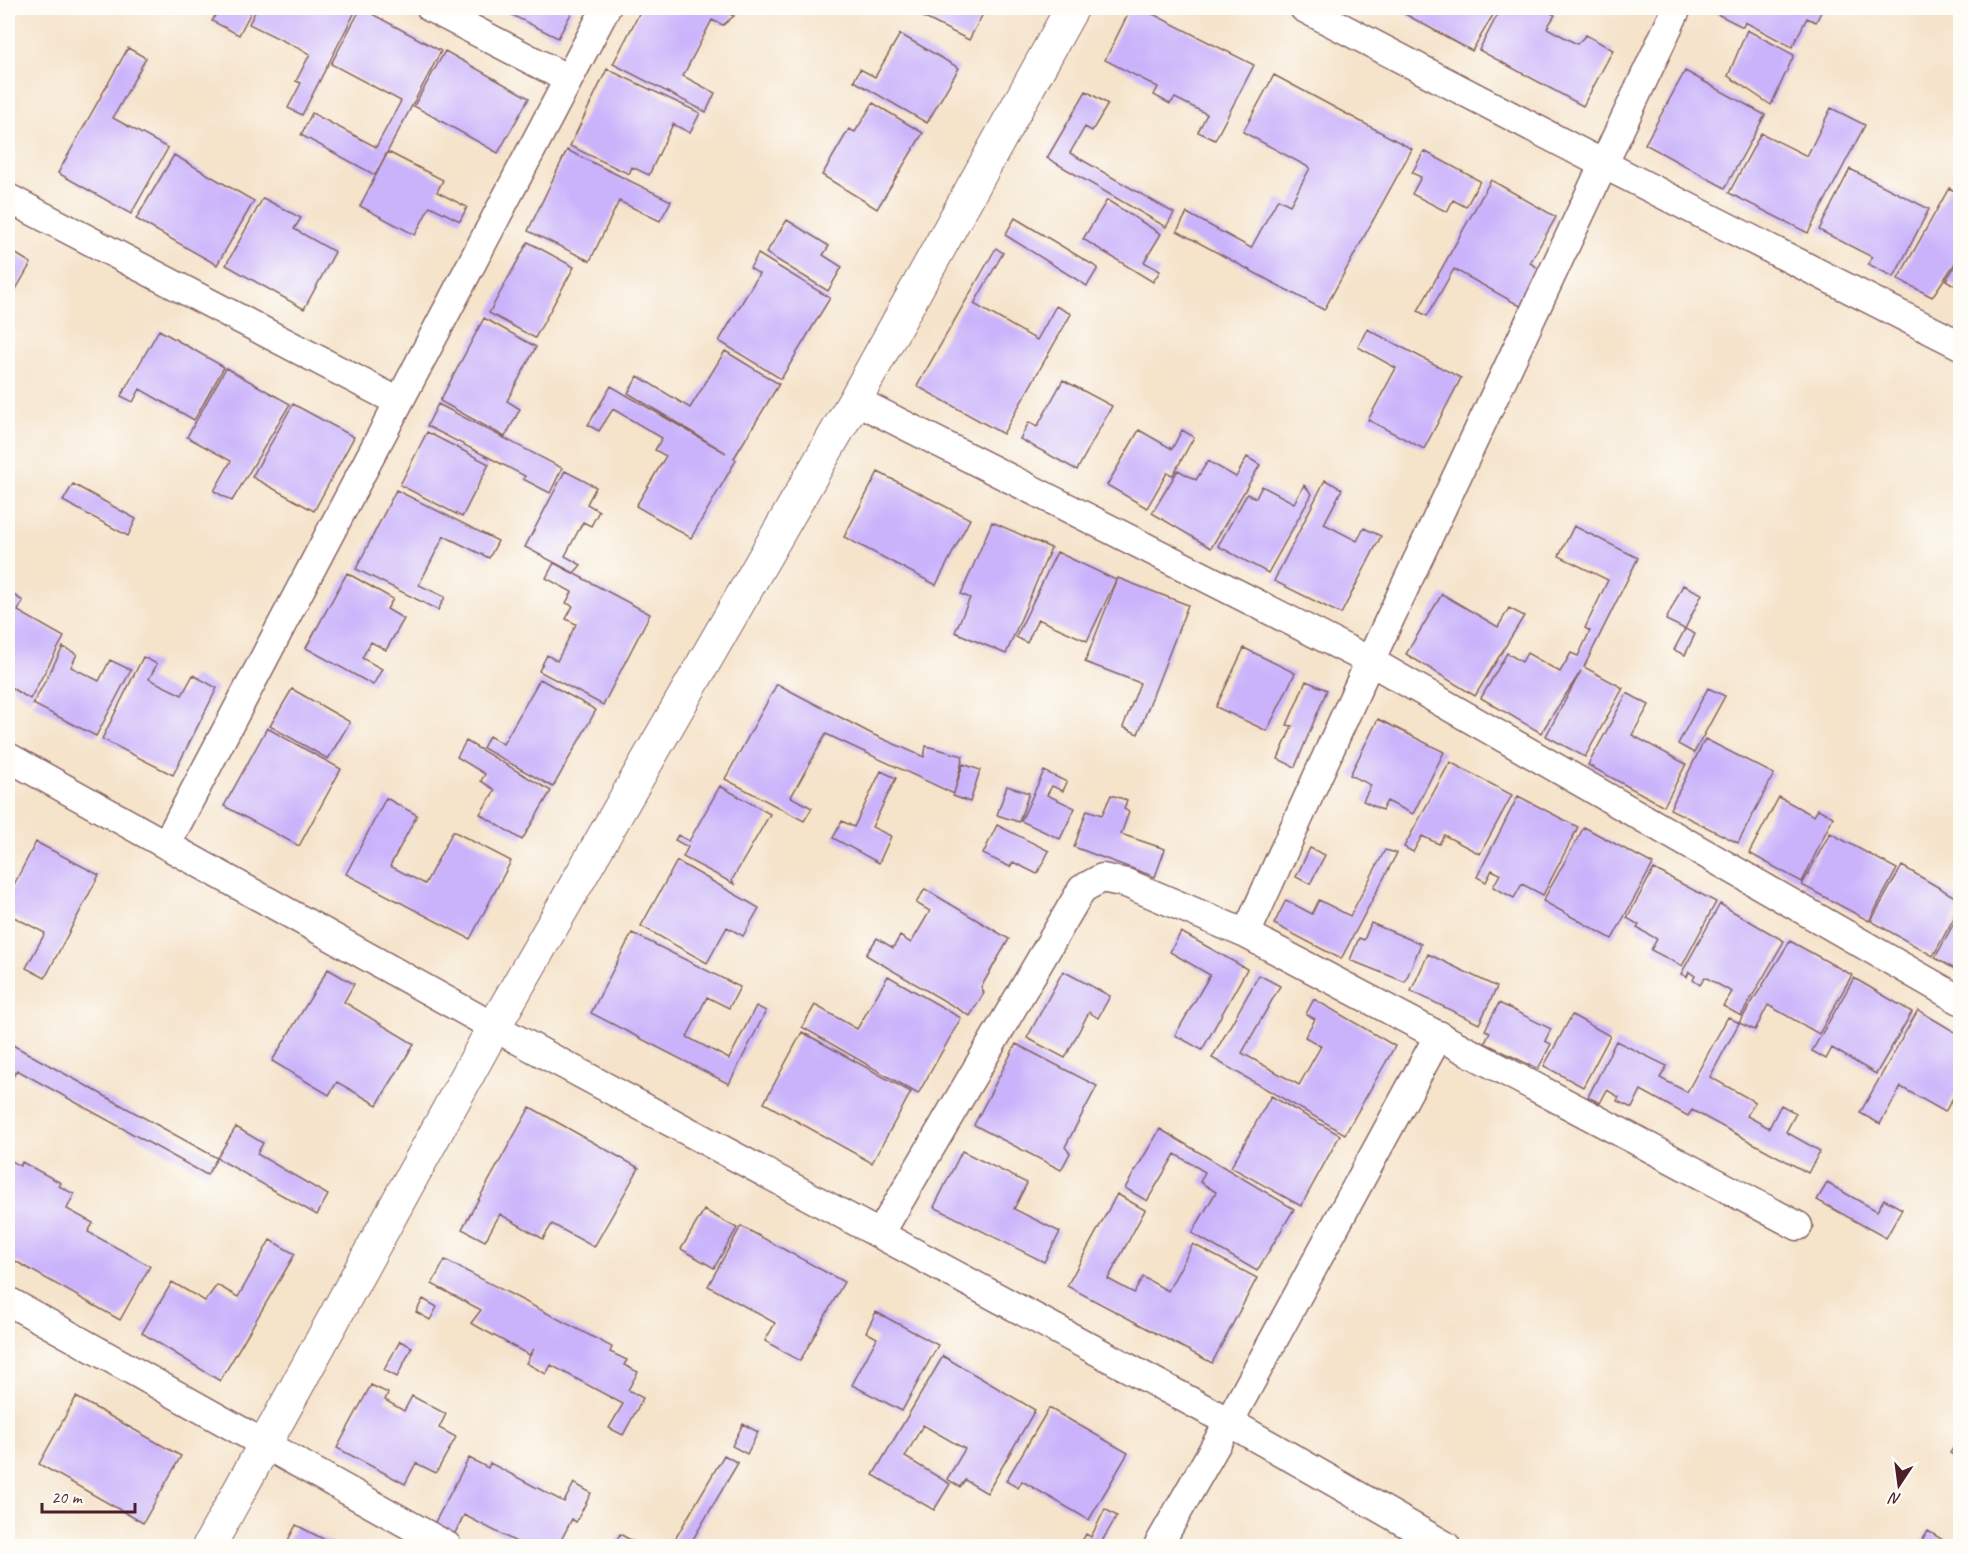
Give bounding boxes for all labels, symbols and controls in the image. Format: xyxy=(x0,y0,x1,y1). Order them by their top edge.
north arrow xyxy=(1869,1455,1929,1515)
scale bar xyxy=(42,1476,135,1514)
text: 20 m xyxy=(51,1486,84,1508)
text: N xyxy=(1886,1487,1903,1509)

